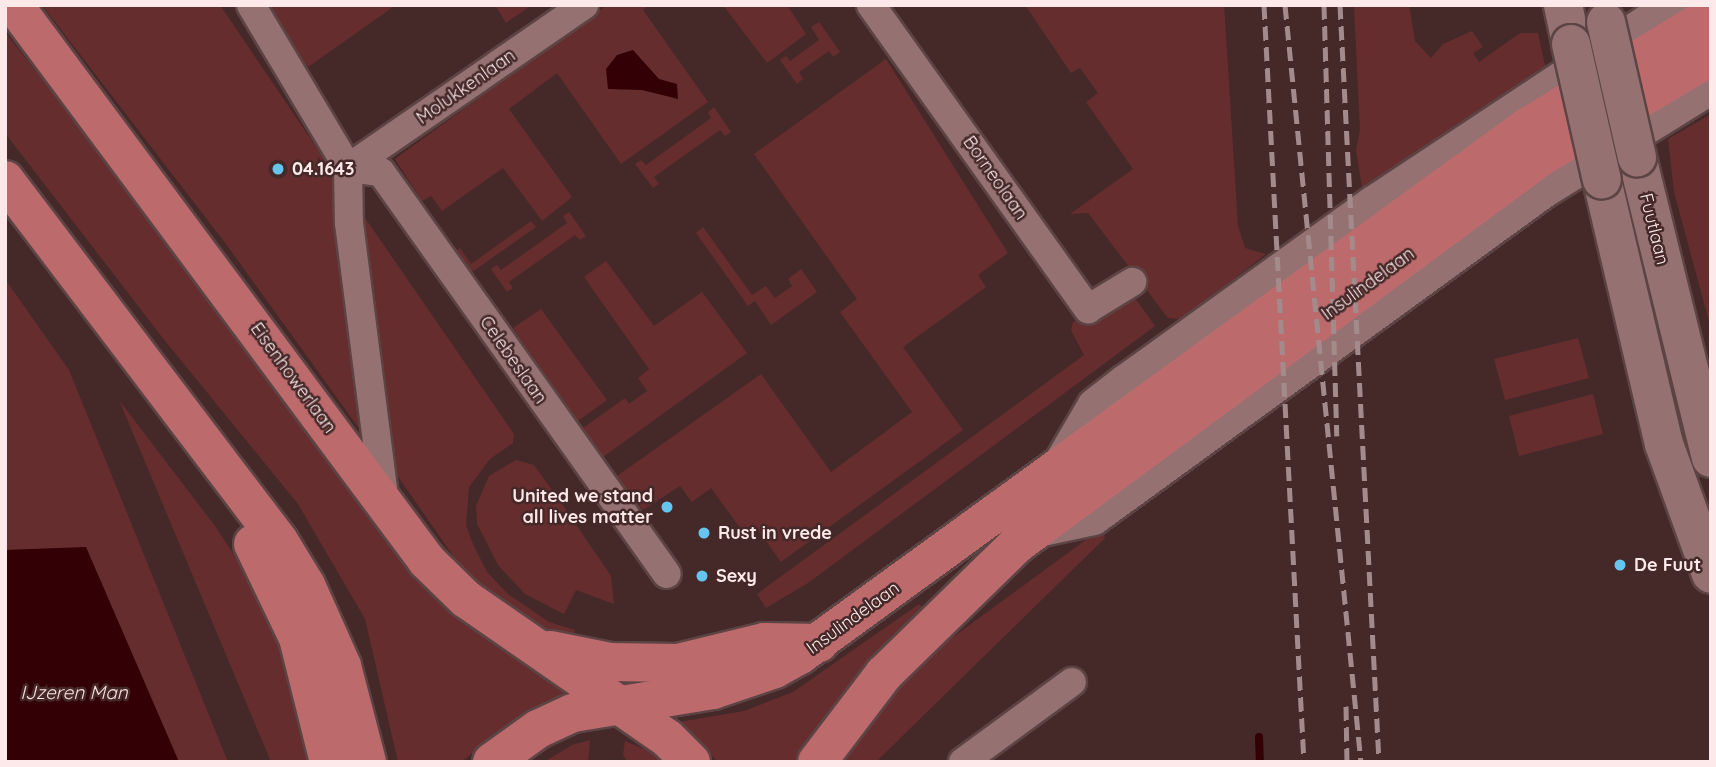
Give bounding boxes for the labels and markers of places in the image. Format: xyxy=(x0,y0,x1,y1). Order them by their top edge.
place label: 04.1643 xyxy=(292,158,354,180)
marker: 04.1643 xyxy=(270,161,286,177)
place label: United we stand all lives matter xyxy=(512,486,653,528)
marker: United we stand all lives matter xyxy=(659,499,675,515)
place label: Rust in vrede xyxy=(718,522,832,544)
marker: Rust in vrede xyxy=(696,525,712,541)
place label: De Fuut xyxy=(1634,554,1701,576)
marker: De Fuut xyxy=(1612,557,1628,573)
place label: Sexy xyxy=(716,565,757,587)
marker: Sexy xyxy=(694,568,710,584)

